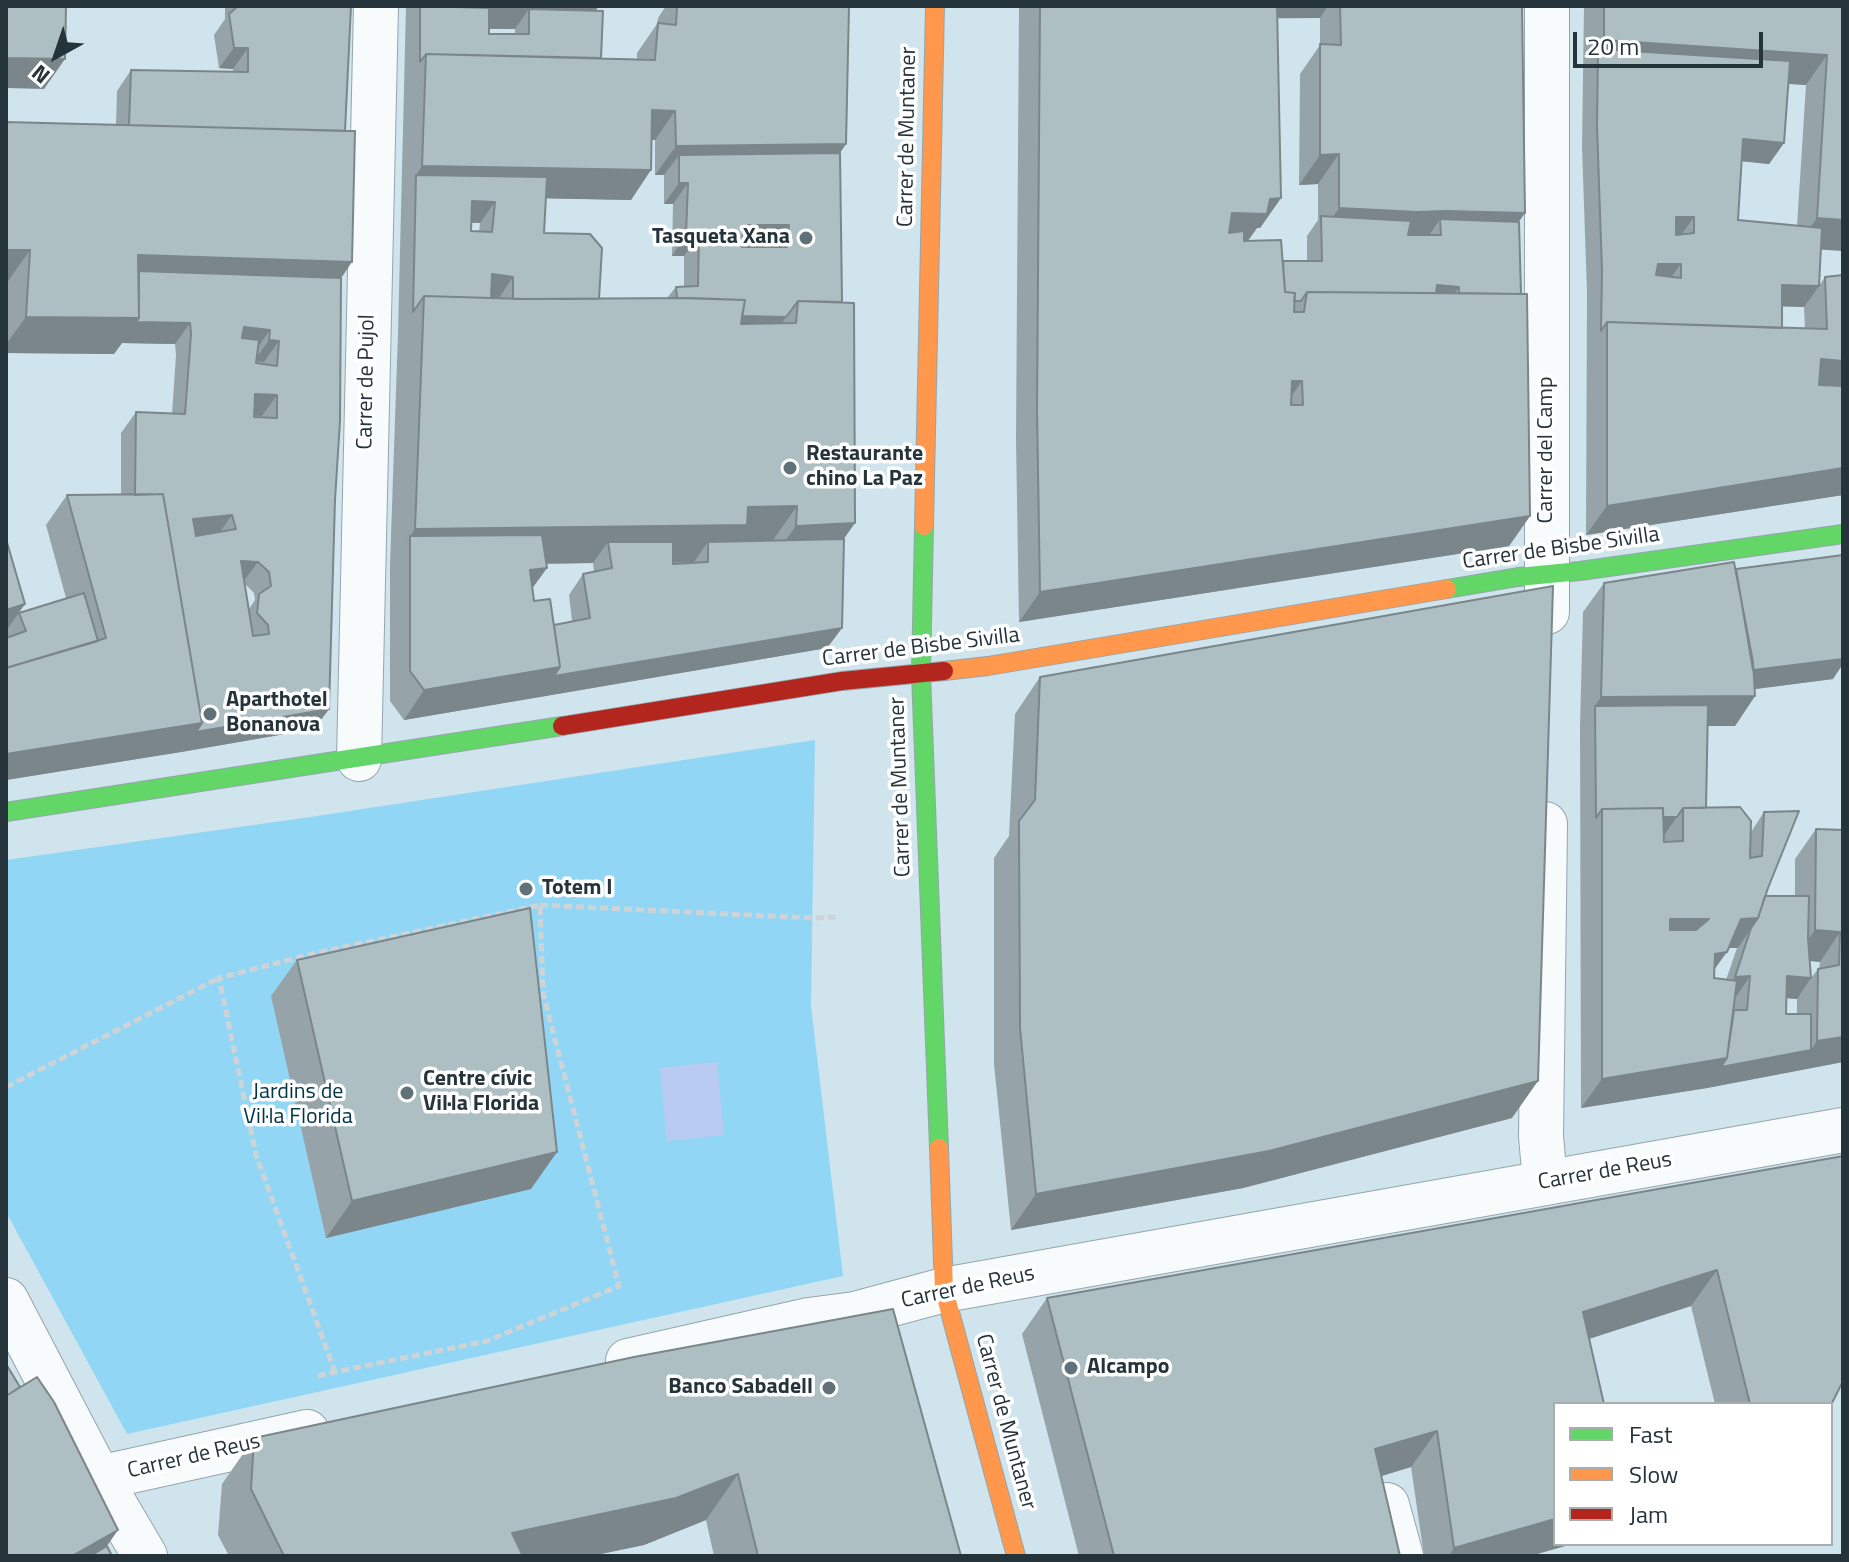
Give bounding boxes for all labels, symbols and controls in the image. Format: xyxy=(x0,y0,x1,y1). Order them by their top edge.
north arrow xyxy=(16,16,96,96)
scale bar xyxy=(1577,16,1767,66)
text: 20 m xyxy=(1587,28,1639,64)
street label: Carrer de Muntaner xyxy=(893,47,923,227)
text: N xyxy=(24,56,57,92)
place label: Tasqueta Xana xyxy=(652,225,790,251)
marker: Tasqueta Xana xyxy=(797,229,815,247)
street label: Carrer de Pujol xyxy=(353,314,381,450)
street label: Carrer del Camp xyxy=(1534,376,1560,524)
place label: Restaurante chino La Paz xyxy=(806,442,923,494)
marker: Restaurante chino La Paz xyxy=(781,459,799,477)
street label: Carrer de Bisbe Sivilla xyxy=(1461,522,1661,576)
street label: Carrer de Bisbe Sivilla xyxy=(821,623,1021,673)
place label: Aparthotel Bonanova xyxy=(226,688,328,740)
street label: Carrer de Muntaner xyxy=(885,696,917,878)
marker: Aparthotel Bonanova xyxy=(201,705,219,723)
place label: Totem I xyxy=(542,876,613,902)
marker: Totem I xyxy=(517,880,535,898)
place label: Centre cívic Vil·la Florida xyxy=(423,1067,539,1118)
park label: Jardins de Vil·la Florida xyxy=(243,1080,353,1132)
marker: Centre cívic Vil·la Florida xyxy=(398,1084,416,1102)
street label: Carrer de Reus xyxy=(1536,1147,1674,1197)
street label: Carrer de Reus xyxy=(899,1261,1037,1315)
street label: Carrer de Muntaner xyxy=(969,1331,1041,1513)
place label: Alcampo xyxy=(1087,1355,1169,1381)
marker: Alcampo xyxy=(1062,1359,1080,1377)
place label: Banco Sabadell xyxy=(668,1375,813,1401)
marker: Banco Sabadell xyxy=(820,1379,838,1397)
legend xyxy=(1553,1402,1833,1546)
text: Fast xyxy=(1629,1416,1672,1452)
street label: Carrer de Reus xyxy=(125,1429,263,1485)
text: Slow xyxy=(1629,1456,1678,1492)
text: Jam xyxy=(1629,1496,1668,1532)

